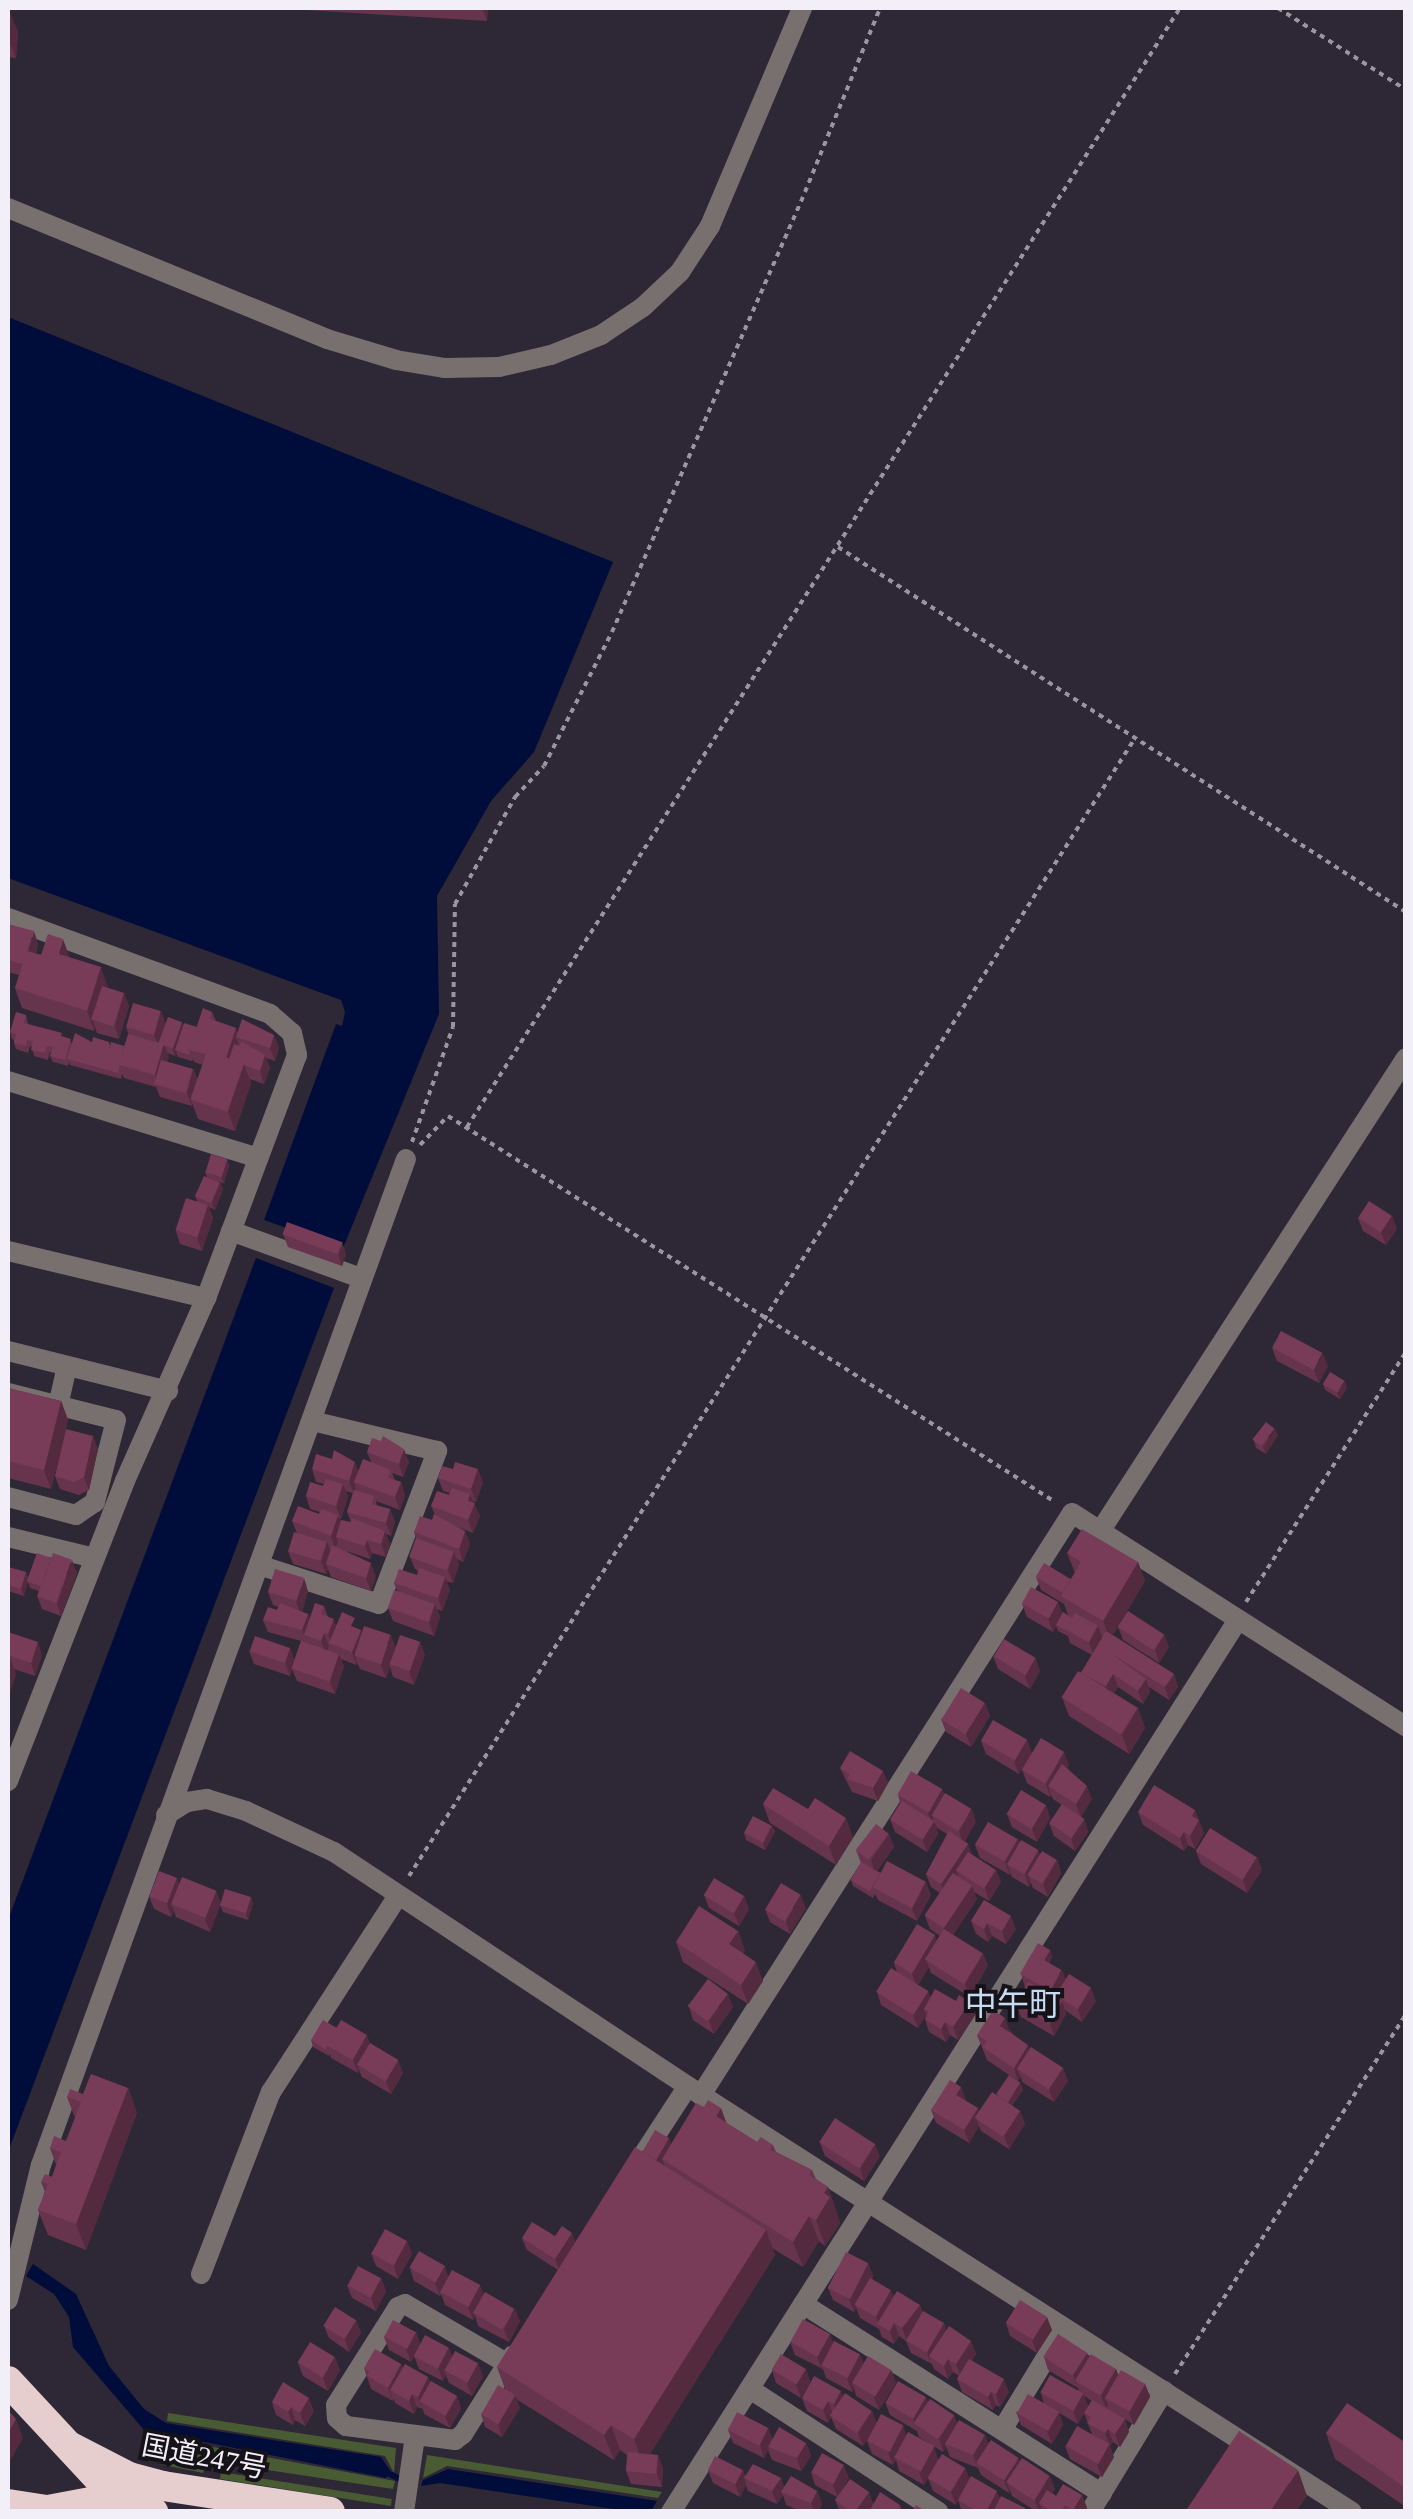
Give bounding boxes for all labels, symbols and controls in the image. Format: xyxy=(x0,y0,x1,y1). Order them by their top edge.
district label: 中午町 xyxy=(965,1985,1061,2023)
street label: 国道247号 xyxy=(139,2428,269,2486)

